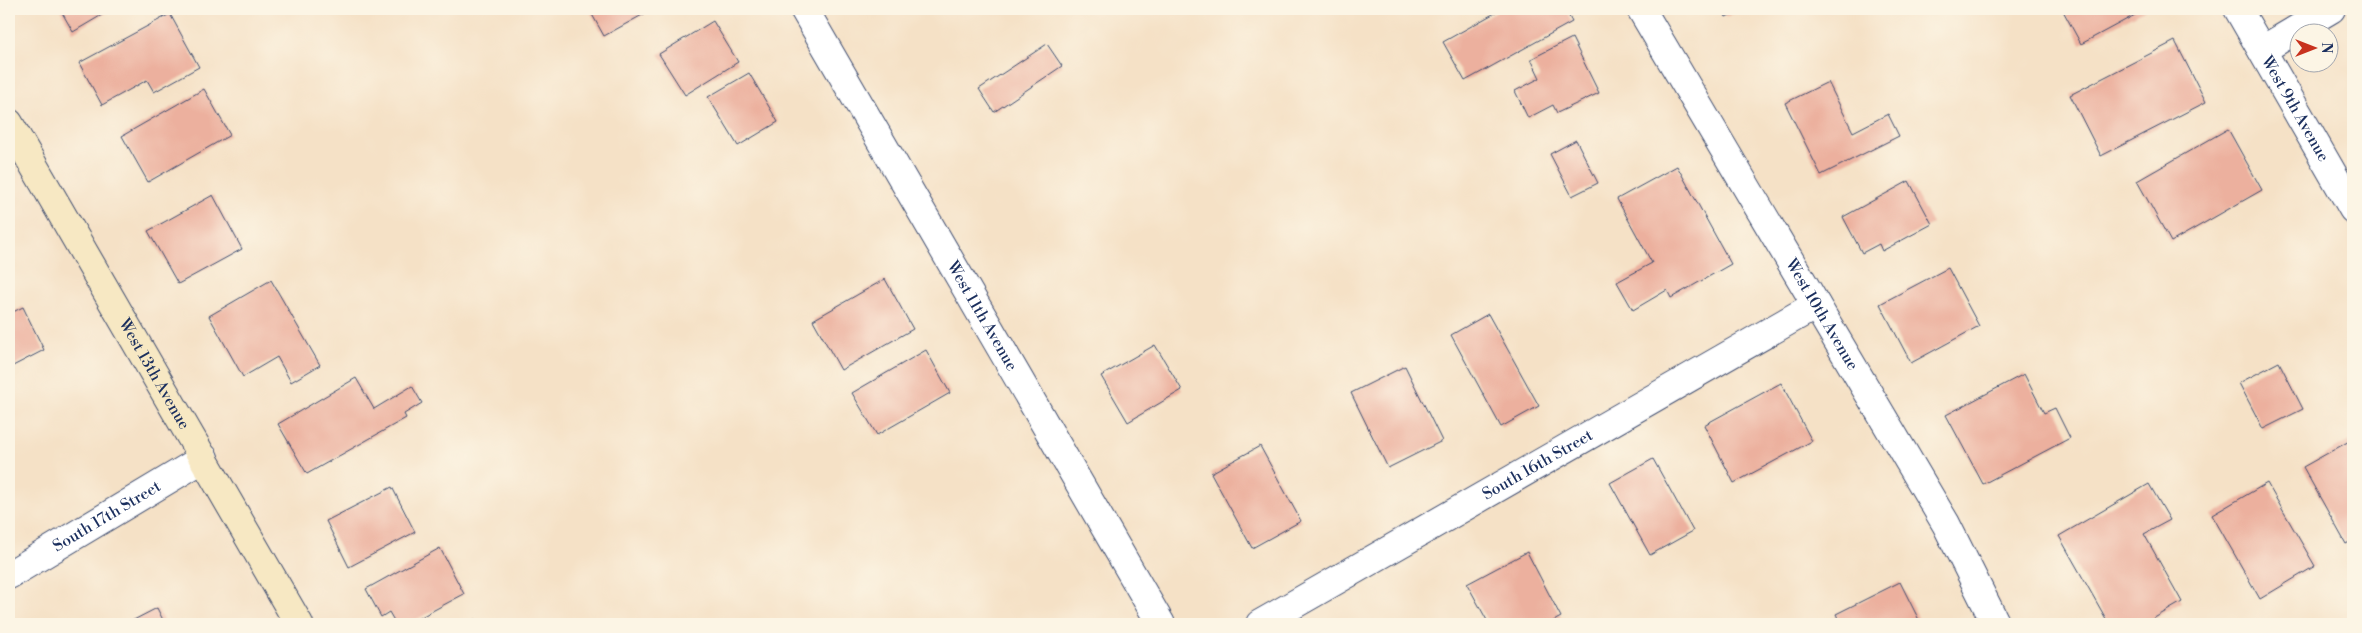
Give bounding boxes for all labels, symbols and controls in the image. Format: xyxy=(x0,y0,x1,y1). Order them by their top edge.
north arrow xyxy=(2290,22,2340,72)
text: N xyxy=(2317,42,2335,54)
street label: West 9th Avenue xyxy=(2257,51,2334,165)
street label: West 10th Avenue xyxy=(1781,254,1863,374)
street label: West 11th Avenue xyxy=(942,257,1022,374)
street label: West 13th Avenue xyxy=(114,314,194,433)
street label: South 16th Street xyxy=(1479,425,1597,504)
street label: South 17th Street xyxy=(49,476,165,556)

